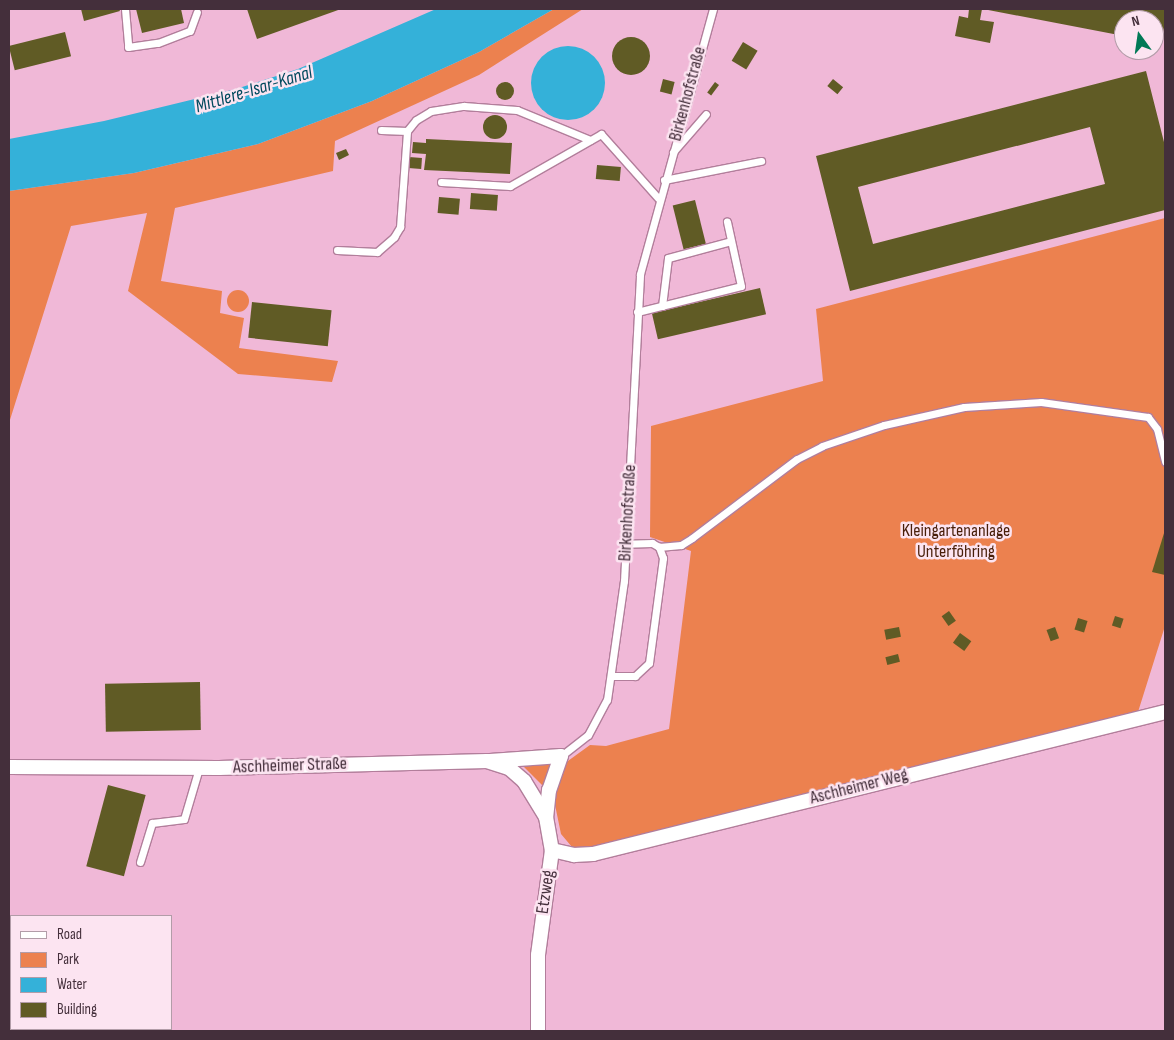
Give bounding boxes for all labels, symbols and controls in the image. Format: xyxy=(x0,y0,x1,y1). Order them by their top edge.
north arrow xyxy=(1114,10,1164,60)
text: N xyxy=(1130,12,1141,30)
street label: Birkenhofstraße xyxy=(665,44,711,144)
water label: Mittlere-Isar-Kanal xyxy=(193,61,315,119)
street label: Birkenhofstraße xyxy=(615,464,641,562)
park label: Kleingartenanlage Unterföhring xyxy=(902,521,1010,564)
street label: Aschheimer Straße xyxy=(233,753,347,779)
street label: Aschheimer Weg xyxy=(808,764,910,810)
street label: Etzweg xyxy=(532,869,560,915)
legend xyxy=(10,915,172,1030)
text: Road xyxy=(57,925,82,944)
text: Park xyxy=(57,950,79,969)
text: Water xyxy=(57,975,87,994)
text: Building xyxy=(57,1000,97,1019)

